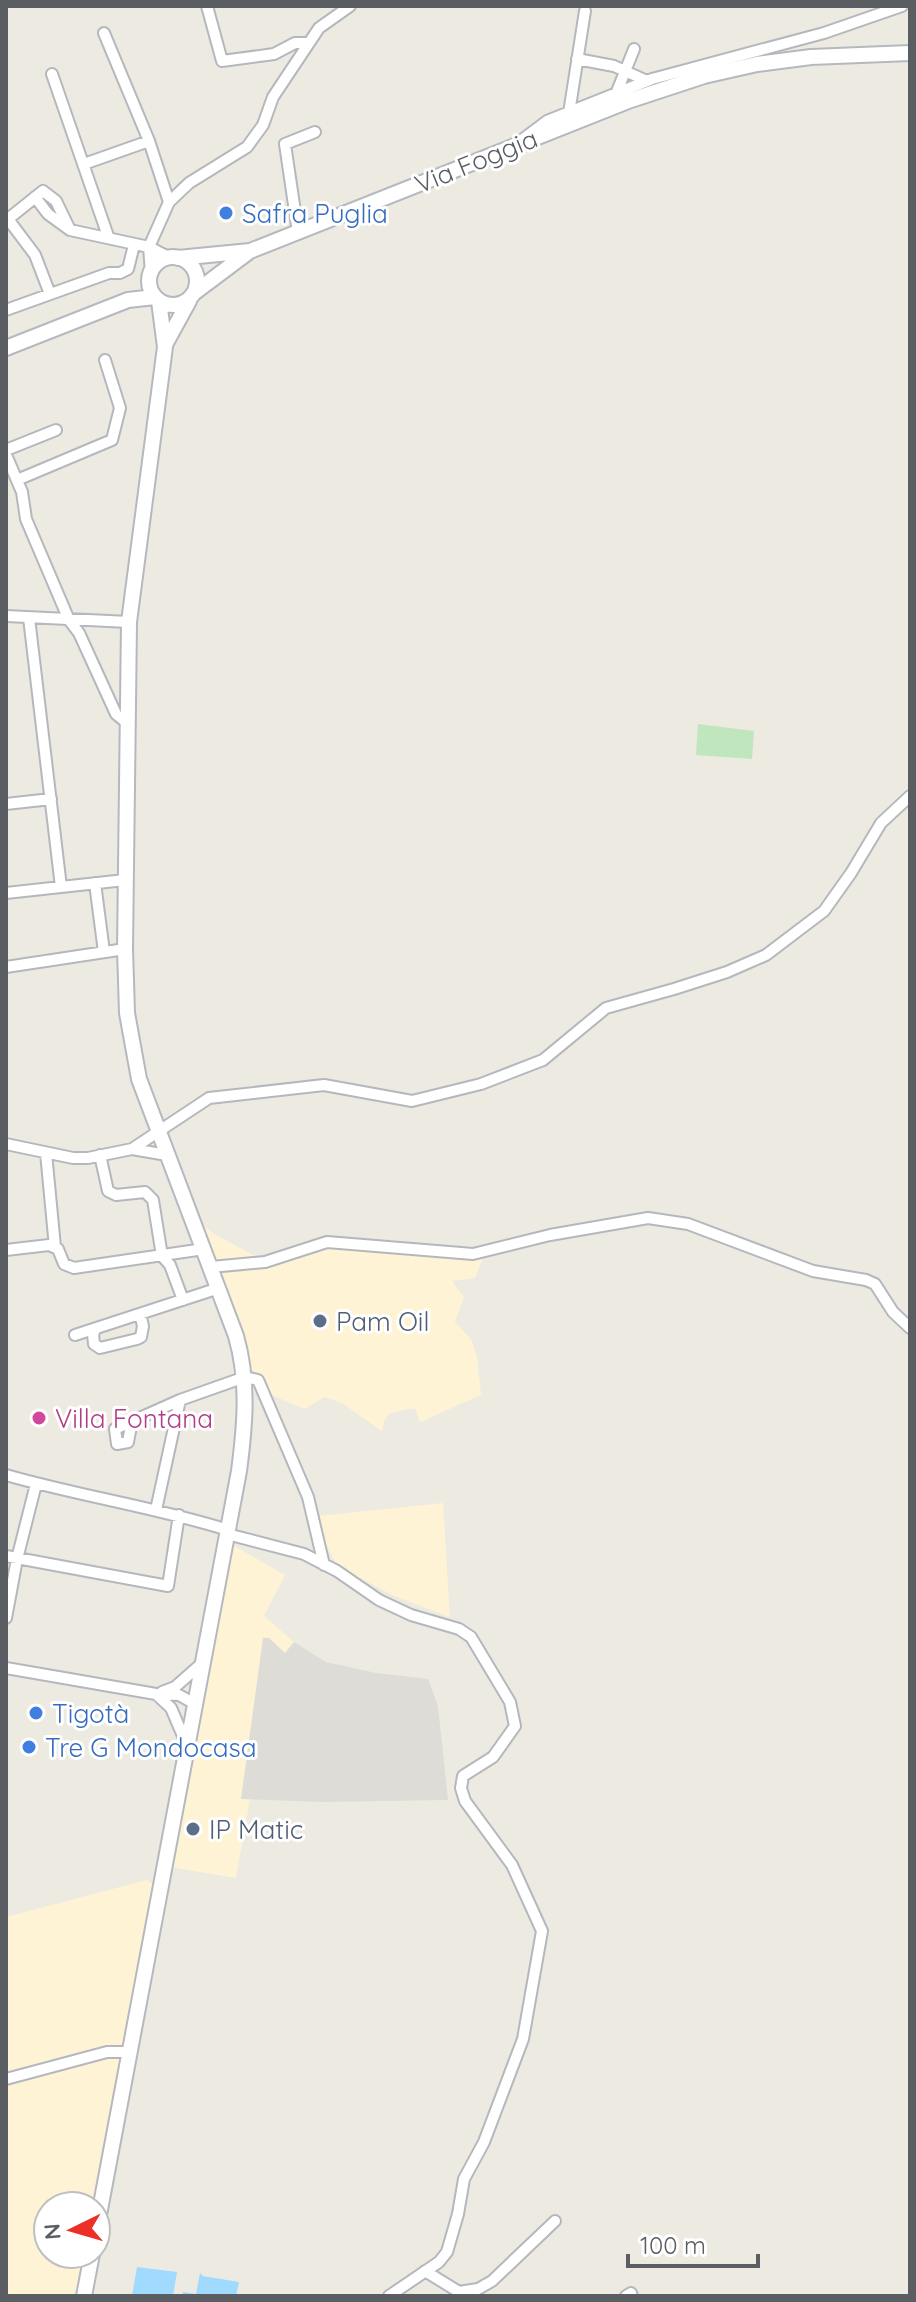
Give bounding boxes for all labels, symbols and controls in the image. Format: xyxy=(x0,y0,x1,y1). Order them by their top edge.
street label: Via Foggia xyxy=(410,121,542,201)
place label: Safra Puglia xyxy=(242,197,388,230)
marker: Safra Puglia xyxy=(217,204,235,222)
place label: Pam Oil xyxy=(336,1305,429,1338)
marker: Pam Oil xyxy=(311,1312,329,1330)
place label: Villa Fontana xyxy=(55,1402,213,1435)
marker: Villa Fontana xyxy=(30,1409,48,1427)
place label: Tigotà xyxy=(52,1697,129,1730)
marker: Tigotà xyxy=(27,1704,45,1722)
place label: Tre G Mondocasa xyxy=(45,1731,257,1764)
marker: Tre G Mondocasa xyxy=(20,1738,38,1756)
place label: IP Matic xyxy=(209,1813,303,1846)
marker: IP Matic xyxy=(184,1820,202,1838)
north arrow xyxy=(32,2190,112,2270)
scale bar xyxy=(628,2218,758,2268)
text: N xyxy=(37,2222,67,2241)
text: 100 m xyxy=(640,2230,706,2260)

